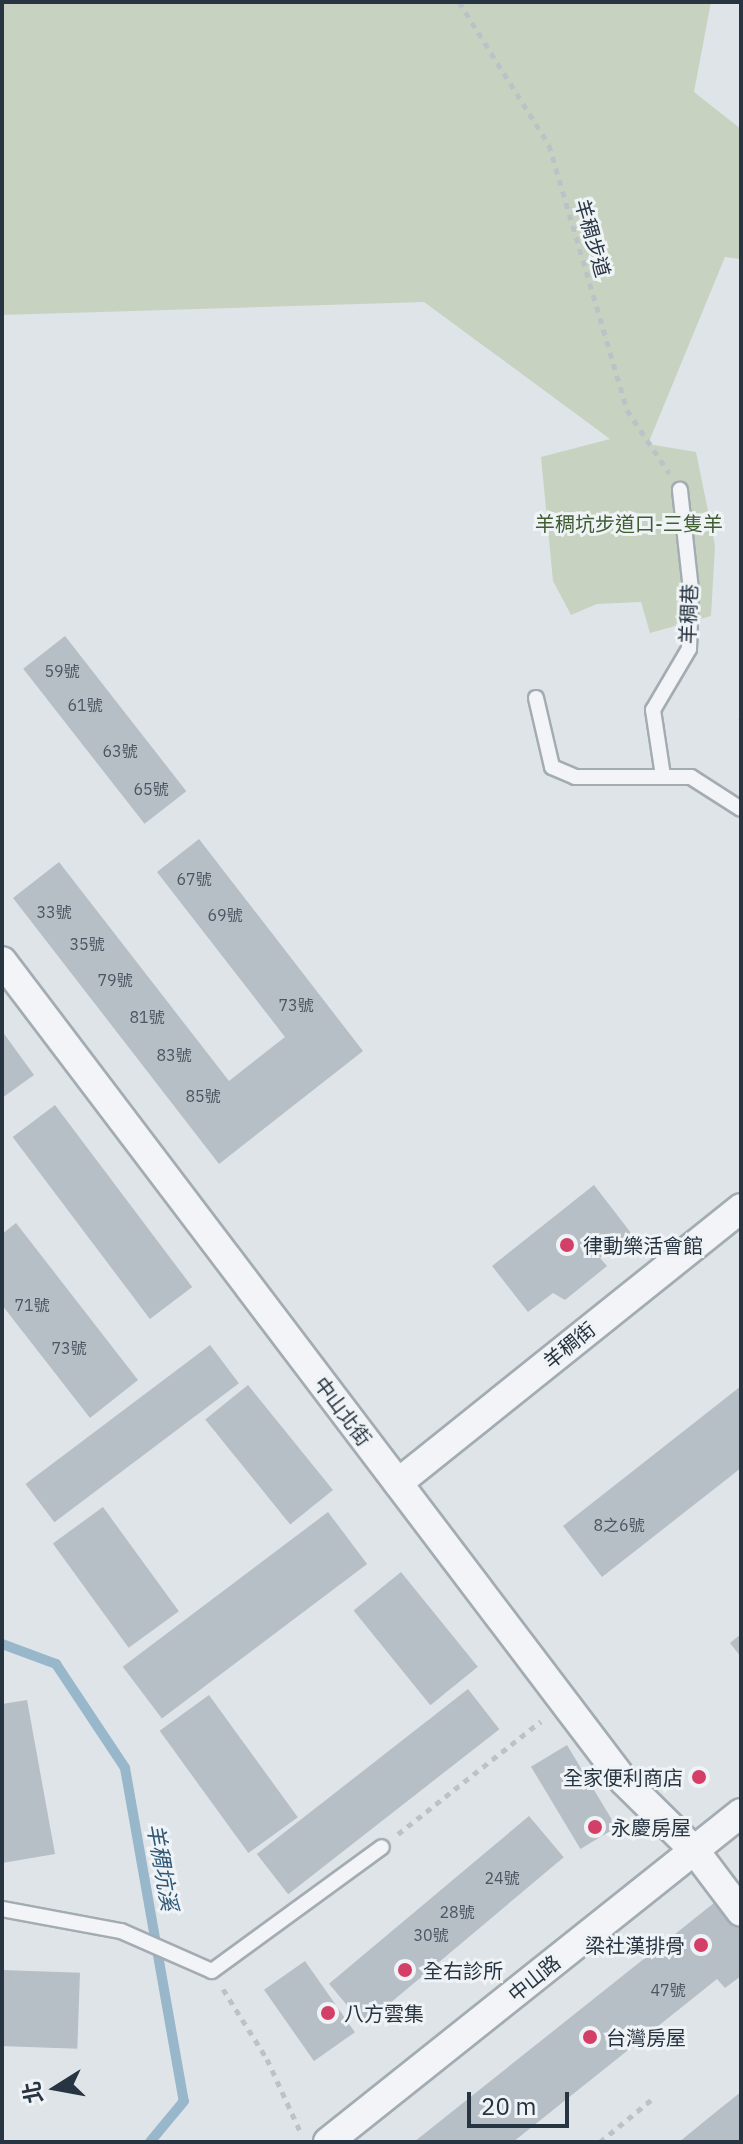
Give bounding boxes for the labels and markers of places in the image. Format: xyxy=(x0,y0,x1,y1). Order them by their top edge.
place label: 律動樂活會館 xyxy=(583,1233,703,1257)
marker: 律動樂活會館 xyxy=(558,1236,576,1254)
place label: 全家便利商店 xyxy=(563,1765,683,1789)
marker: 全家便利商店 xyxy=(690,1768,708,1786)
place label: 永慶房屋 xyxy=(611,1815,691,1839)
marker: 永慶房屋 xyxy=(586,1818,604,1836)
place label: 梁社漢排骨 xyxy=(585,1933,685,1957)
marker: 梁社漢排骨 xyxy=(692,1936,710,1954)
place label: 全右診所 xyxy=(423,1958,503,1982)
marker: 全右診所 xyxy=(394,1959,416,1981)
place label: 八方雲集 xyxy=(344,2001,424,2025)
marker: 八方雲集 xyxy=(319,2004,337,2022)
place label: 台灣房屋 xyxy=(606,2025,686,2049)
marker: 台灣房屋 xyxy=(581,2028,599,2046)

